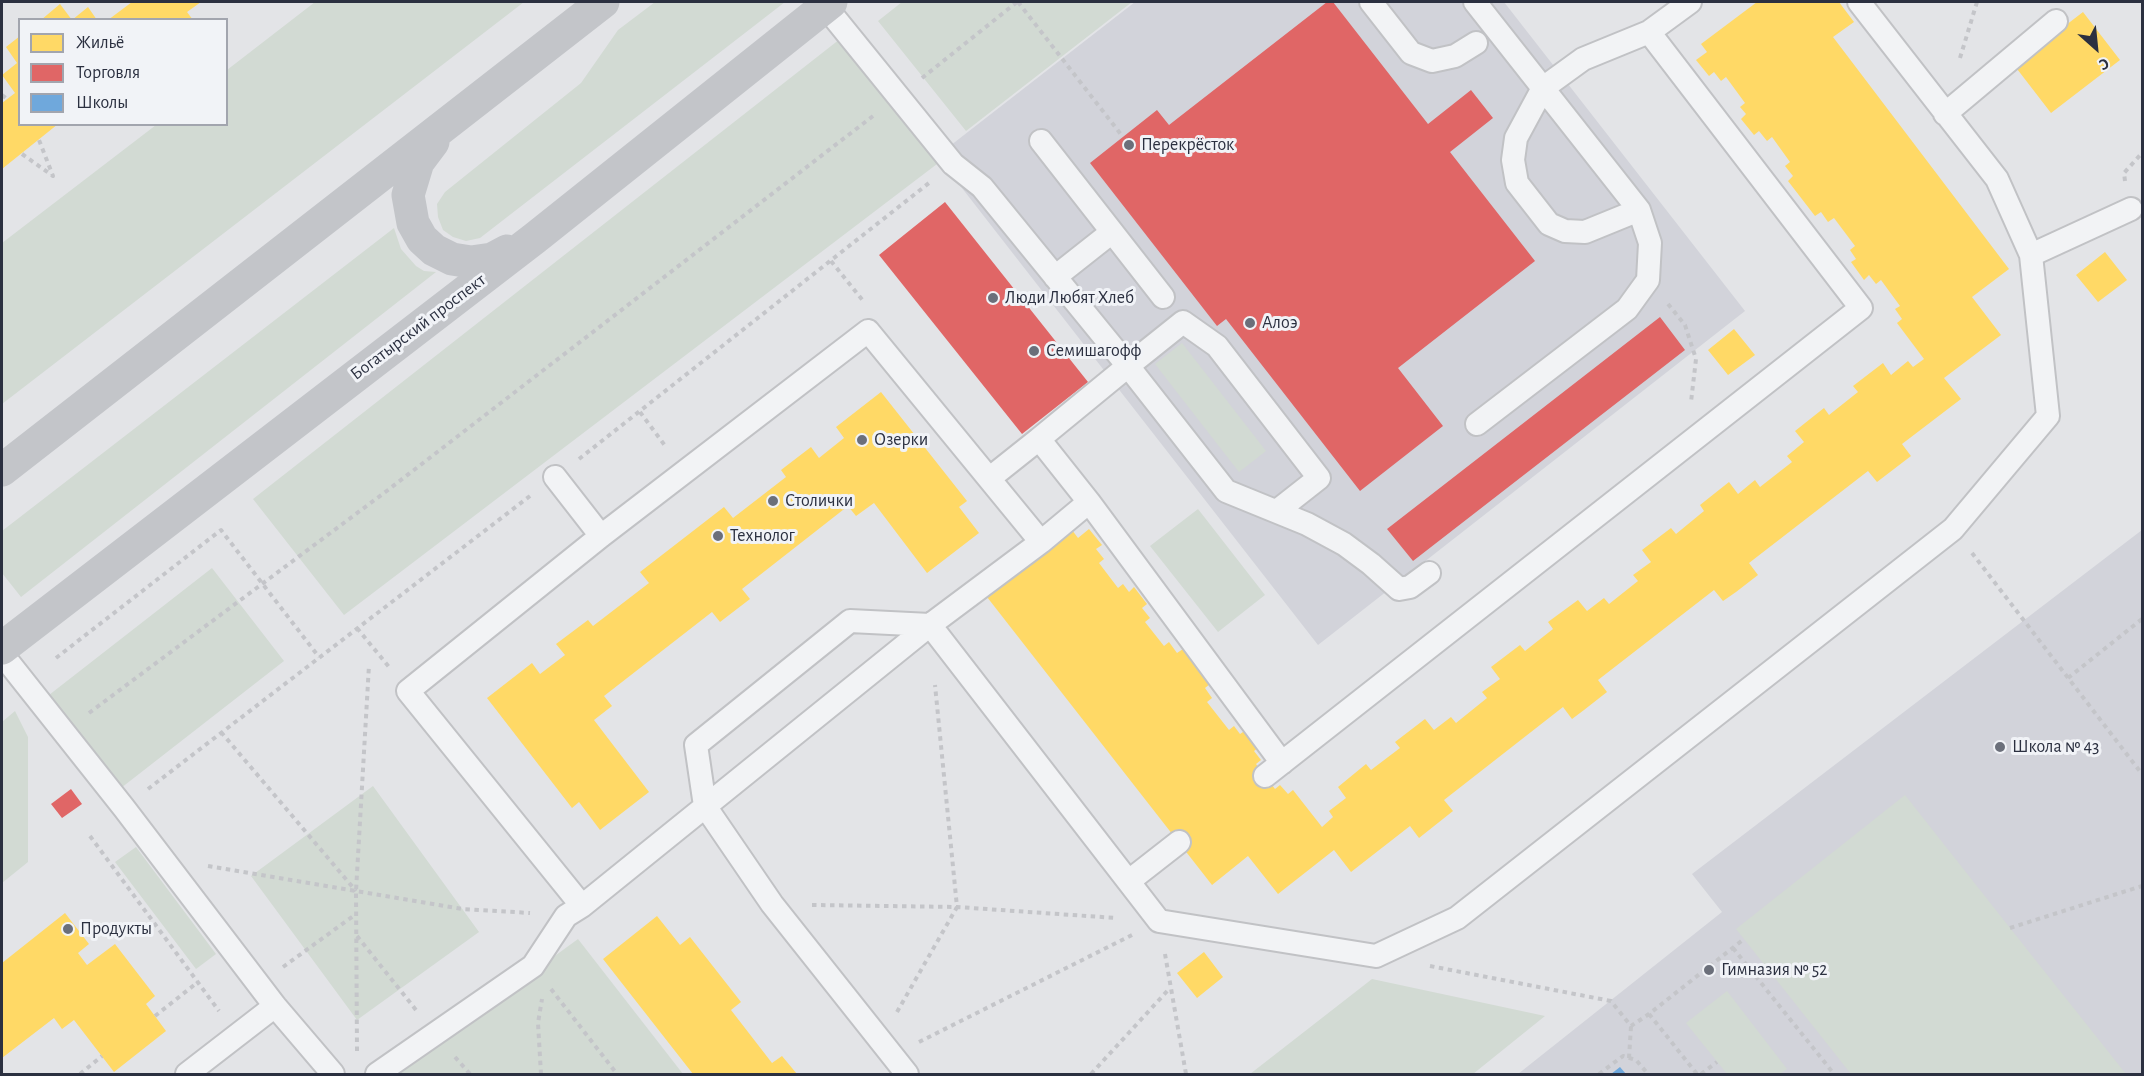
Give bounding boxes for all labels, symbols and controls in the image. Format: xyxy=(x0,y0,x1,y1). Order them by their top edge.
legend xyxy=(18,18,228,126)
north arrow xyxy=(2066,18,2126,78)
text: Жильё xyxy=(76,34,124,52)
text: С xyxy=(2097,55,2112,73)
text: Торговля xyxy=(76,64,140,82)
text: Школы xyxy=(76,94,128,112)
place label: Перекрёсток xyxy=(1141,134,1234,156)
marker: Перекрёсток xyxy=(1122,138,1136,152)
street label: Богатырский проспект xyxy=(346,269,490,385)
place label: Люди Любят Хлеб xyxy=(1005,287,1134,309)
marker: Люди Любят Хлеб xyxy=(986,291,1000,305)
place label: Алоэ xyxy=(1262,312,1297,334)
marker: Алоэ xyxy=(1243,316,1257,330)
place label: Семишагофф xyxy=(1046,340,1141,362)
marker: Семишагофф xyxy=(1027,344,1041,358)
place label: Озерки xyxy=(874,429,928,451)
marker: Озерки xyxy=(855,433,869,447)
place label: Столички xyxy=(785,490,853,512)
marker: Столички xyxy=(766,494,780,508)
place label: Технолог xyxy=(730,525,795,547)
marker: Технолог xyxy=(711,529,725,543)
place label: Школа № 43 xyxy=(2012,736,2099,758)
marker: Школа № 43 xyxy=(1993,740,2007,754)
place label: Продукты xyxy=(80,918,152,940)
marker: Продукты xyxy=(61,922,75,936)
place label: Гимназия № 52 xyxy=(1721,959,1827,981)
marker: Гимназия № 52 xyxy=(1702,963,1716,977)

